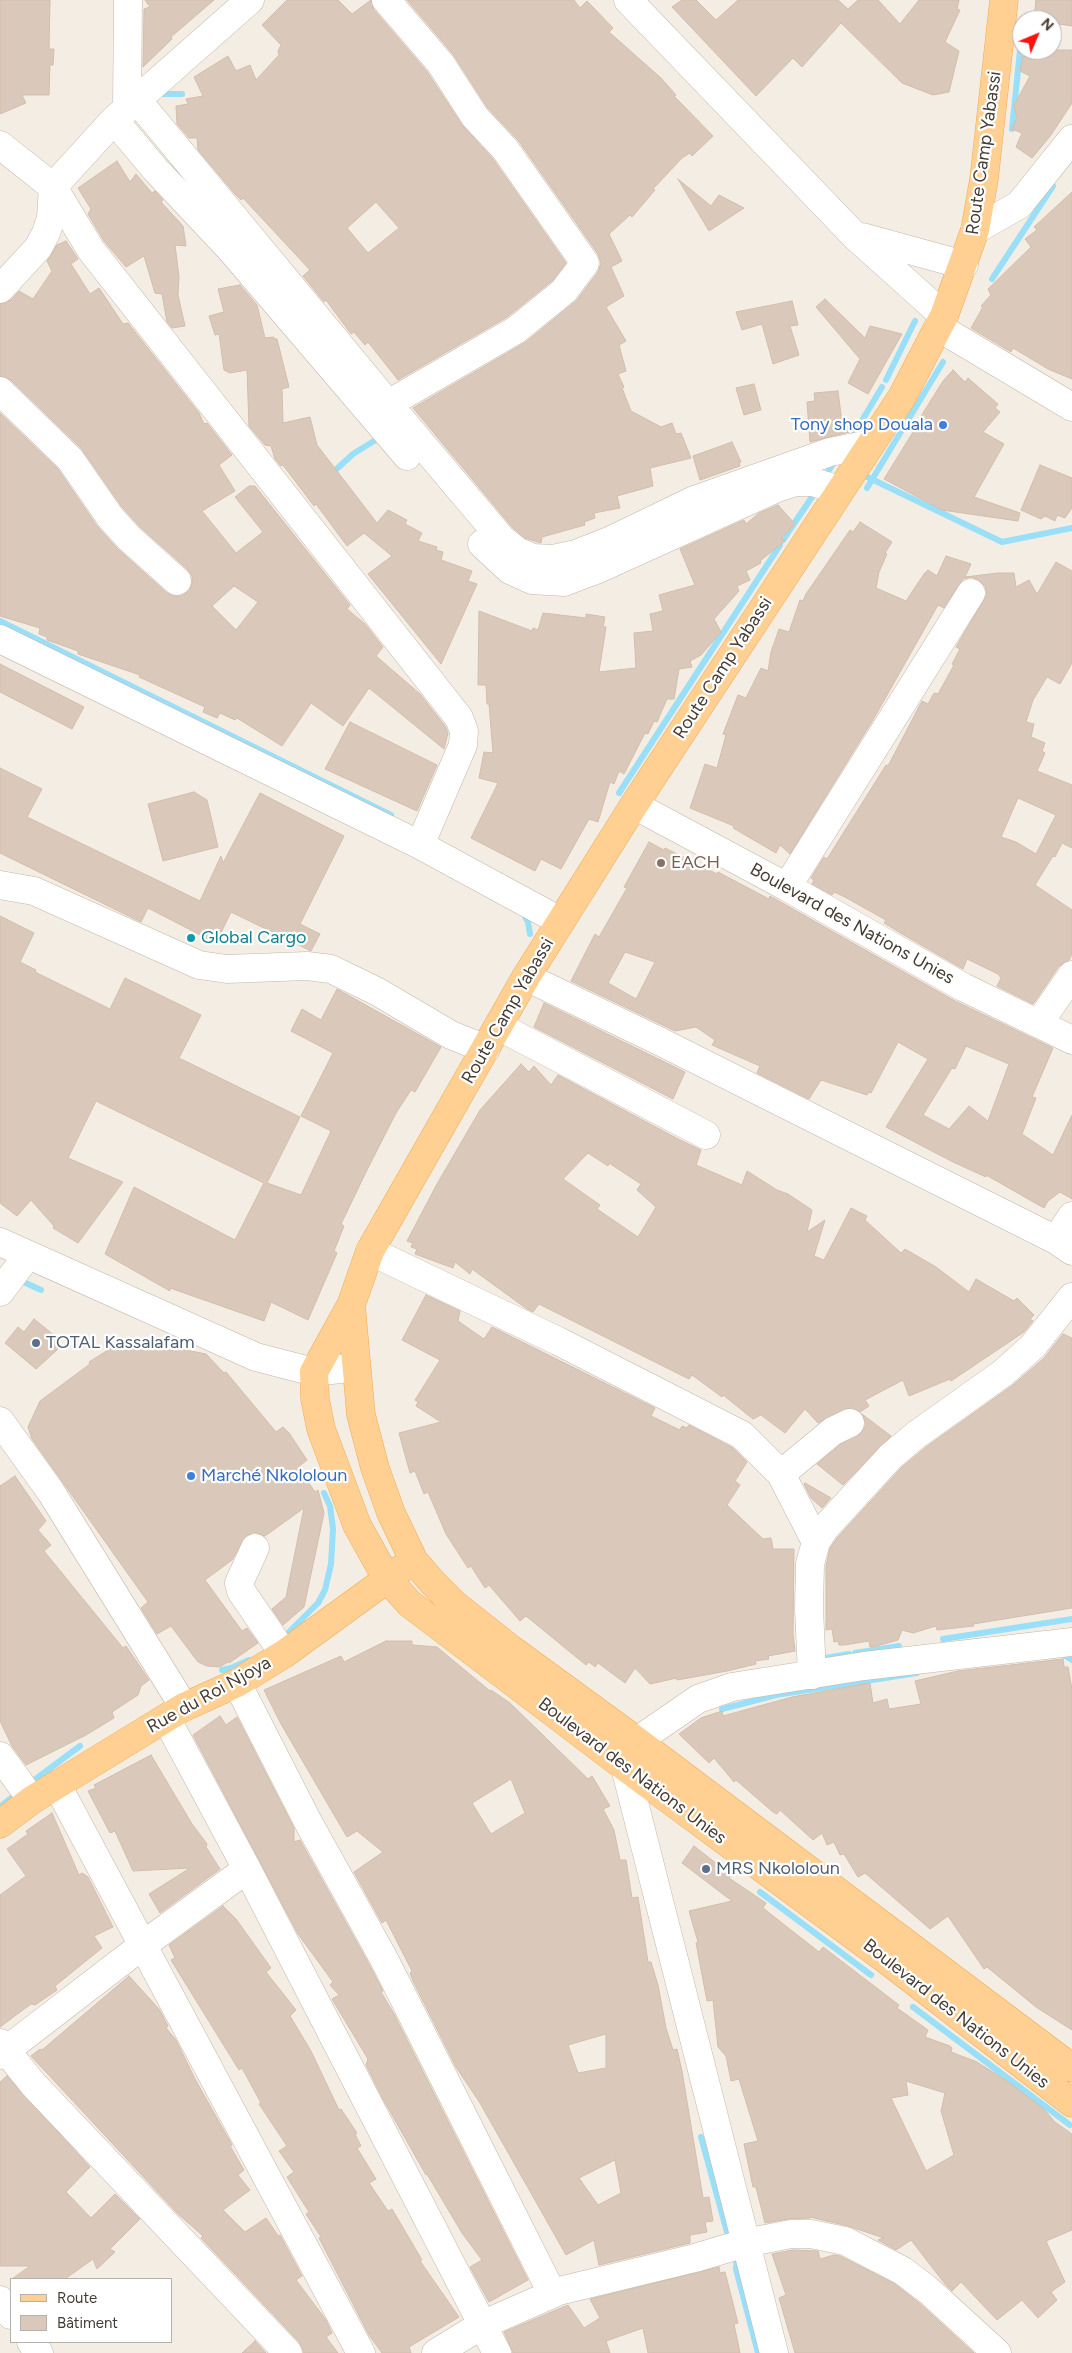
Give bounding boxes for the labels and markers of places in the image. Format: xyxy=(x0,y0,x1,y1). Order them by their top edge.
place label: Tony shop Douala xyxy=(791,414,933,436)
marker: Tony shop Douala xyxy=(937,419,949,431)
place label: EACH xyxy=(671,852,720,874)
marker: EACH xyxy=(655,857,667,869)
place label: Global Cargo xyxy=(201,927,306,949)
marker: Global Cargo xyxy=(185,932,197,944)
place label: TOTAL Kassalafam xyxy=(46,1332,195,1354)
marker: TOTAL Kassalafam xyxy=(30,1337,42,1349)
place label: Marché Nkololoun xyxy=(201,1465,347,1487)
marker: Marché Nkololoun xyxy=(185,1470,197,1482)
place label: MRS Nkololoun xyxy=(716,1858,840,1880)
marker: MRS Nkololoun xyxy=(700,1863,712,1875)

